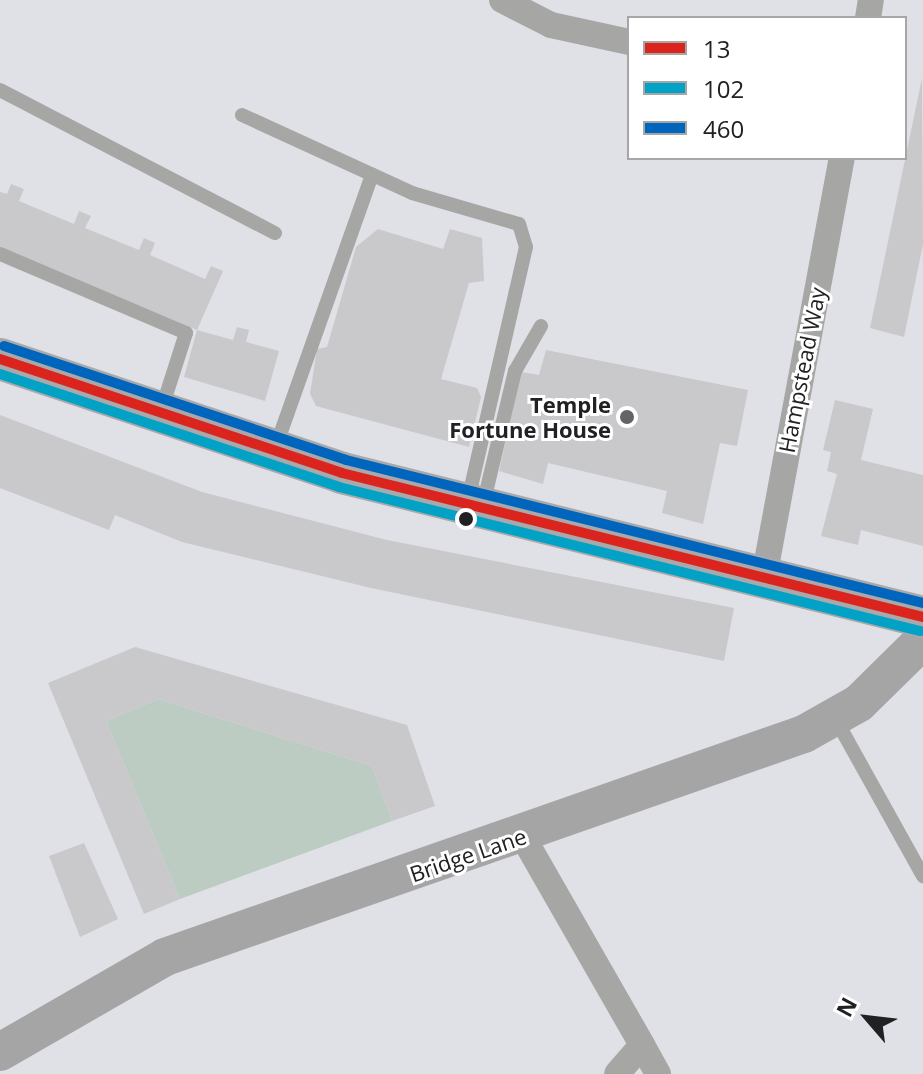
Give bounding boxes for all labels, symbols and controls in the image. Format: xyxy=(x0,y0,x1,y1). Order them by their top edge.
legend xyxy=(627,16,907,160)
text: 13 xyxy=(703,32,730,65)
text: 102 xyxy=(703,72,744,105)
text: 460 xyxy=(703,112,744,145)
street label: Hampstead Way xyxy=(773,285,831,455)
place label: Temple Fortune House xyxy=(449,391,611,442)
marker: Temple Fortune House xyxy=(618,408,636,426)
unlabelled marker xyxy=(458,511,474,527)
street label: Bridge Lane xyxy=(406,823,530,887)
north arrow xyxy=(827,978,907,1058)
text: N xyxy=(828,992,863,1022)

